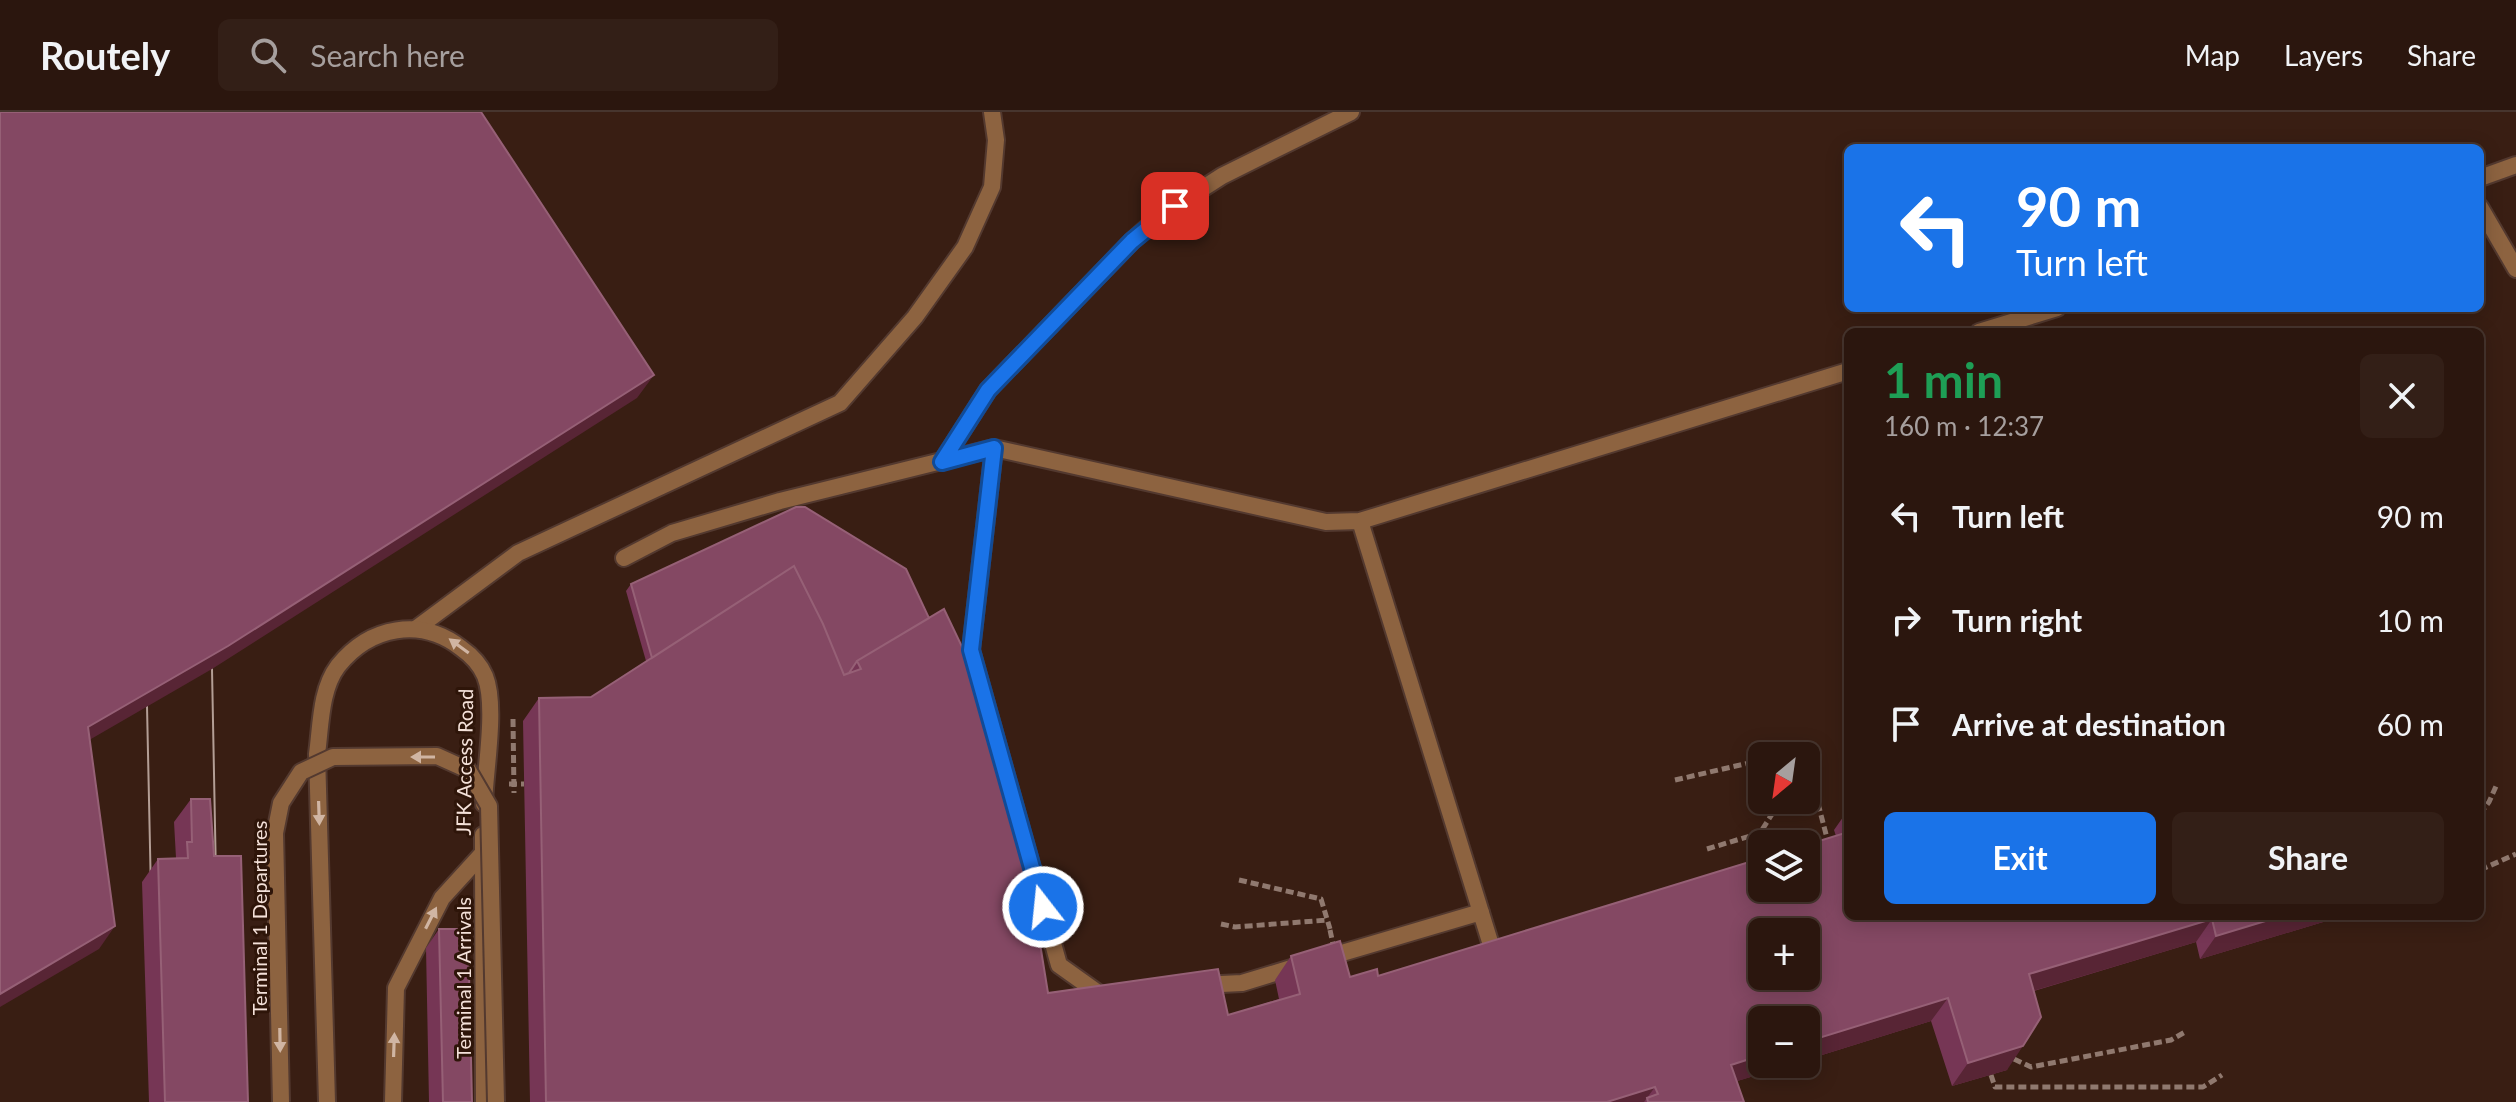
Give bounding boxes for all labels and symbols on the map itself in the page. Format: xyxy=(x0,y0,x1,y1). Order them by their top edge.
pin xyxy=(1141,172,1209,240)
one-way arrow xyxy=(448,639,469,655)
street label: JFK Access Road xyxy=(451,688,477,836)
north arrow xyxy=(1748,742,1820,814)
one-way arrow xyxy=(410,750,435,763)
one-way arrow xyxy=(312,801,325,826)
street label: Terminal 1 Departures xyxy=(247,821,271,1015)
position arrow xyxy=(1001,865,1085,949)
street label: Terminal 1 Arrivals xyxy=(451,897,475,1059)
one-way arrow xyxy=(424,907,438,930)
one-way arrow xyxy=(274,1028,286,1053)
one-way arrow xyxy=(388,1032,401,1057)

